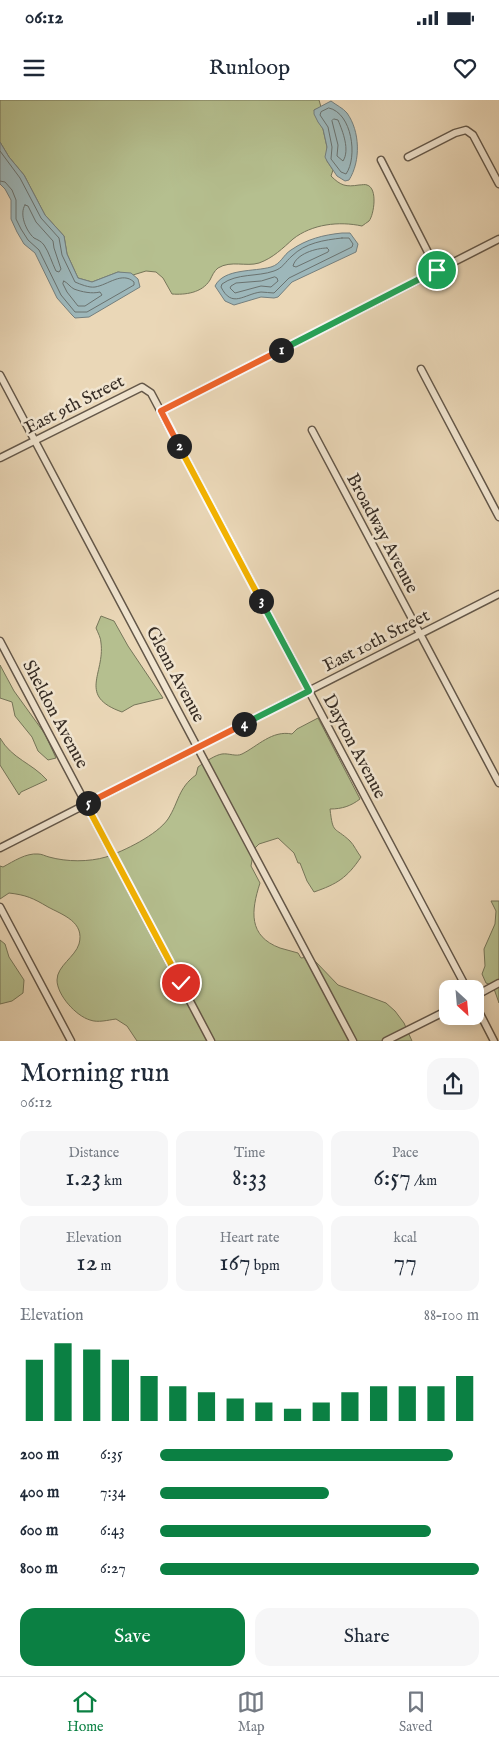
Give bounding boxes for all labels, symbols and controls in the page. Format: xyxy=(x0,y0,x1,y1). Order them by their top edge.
text: 06:12 xyxy=(25,6,63,30)
icon: menu xyxy=(20,54,48,82)
text: Runloop xyxy=(209,54,290,82)
icon: heart xyxy=(451,54,479,82)
pin xyxy=(416,249,458,291)
icon: arrive xyxy=(423,256,451,284)
pin: 1 xyxy=(268,338,294,362)
text: 1 xyxy=(279,341,284,359)
street label: East 9th Street xyxy=(21,370,128,440)
pin: 2 xyxy=(166,434,192,458)
text: 2 xyxy=(176,437,183,455)
street label: Broadway Avenue xyxy=(340,470,423,598)
pin: 3 xyxy=(248,588,274,614)
text: 3 xyxy=(259,592,264,610)
street label: East 10th Street xyxy=(320,605,434,678)
street label: Glenn Avenue xyxy=(140,623,210,727)
street label: Sheldon Avenue xyxy=(16,656,93,773)
street label: Dayton Avenue xyxy=(316,690,391,803)
pin: 4 xyxy=(232,712,256,736)
text: 4 xyxy=(241,715,248,733)
pin: 5 xyxy=(76,790,100,816)
text: 5 xyxy=(86,794,91,812)
pin xyxy=(160,962,202,1004)
icon: check xyxy=(167,969,195,997)
north arrow xyxy=(439,980,484,1025)
map controls xyxy=(439,980,484,1025)
text: Morning run xyxy=(20,1056,170,1091)
button: share xyxy=(427,1058,479,1110)
text: 06:12 xyxy=(20,1093,52,1113)
text: Distance xyxy=(69,1144,119,1162)
text: Time xyxy=(234,1144,265,1162)
text: Pace xyxy=(392,1144,418,1162)
text: 1.23 xyxy=(65,1162,101,1194)
text: 8:33 xyxy=(232,1162,267,1194)
text: 6:57 xyxy=(373,1162,411,1194)
text: km xyxy=(101,1172,122,1190)
text: /km xyxy=(411,1172,437,1190)
text: Elevation xyxy=(66,1229,122,1247)
text: Heart rate xyxy=(220,1229,279,1247)
text: kcal xyxy=(393,1229,417,1247)
text: 12 xyxy=(76,1247,97,1279)
text: 167 xyxy=(219,1247,251,1279)
text: 77 xyxy=(393,1247,417,1279)
text: m xyxy=(97,1257,111,1275)
text: bpm xyxy=(251,1257,280,1275)
text: Elevation xyxy=(20,1306,83,1326)
text: 88–100 m xyxy=(424,1306,479,1326)
text: 200 m xyxy=(20,1445,59,1465)
text: 6:35 xyxy=(100,1445,123,1465)
text: 400 m xyxy=(20,1483,59,1503)
text: 7:34 xyxy=(100,1483,126,1503)
text: 600 m xyxy=(20,1521,58,1541)
text: 6:43 xyxy=(100,1521,125,1541)
text: 800 m xyxy=(20,1559,58,1579)
text: 6:27 xyxy=(100,1559,126,1579)
button: Save xyxy=(20,1608,245,1666)
button: Share xyxy=(255,1608,479,1666)
tab: Home xyxy=(67,1688,103,1736)
tab: Map xyxy=(237,1688,265,1736)
tab: Saved xyxy=(399,1688,432,1736)

